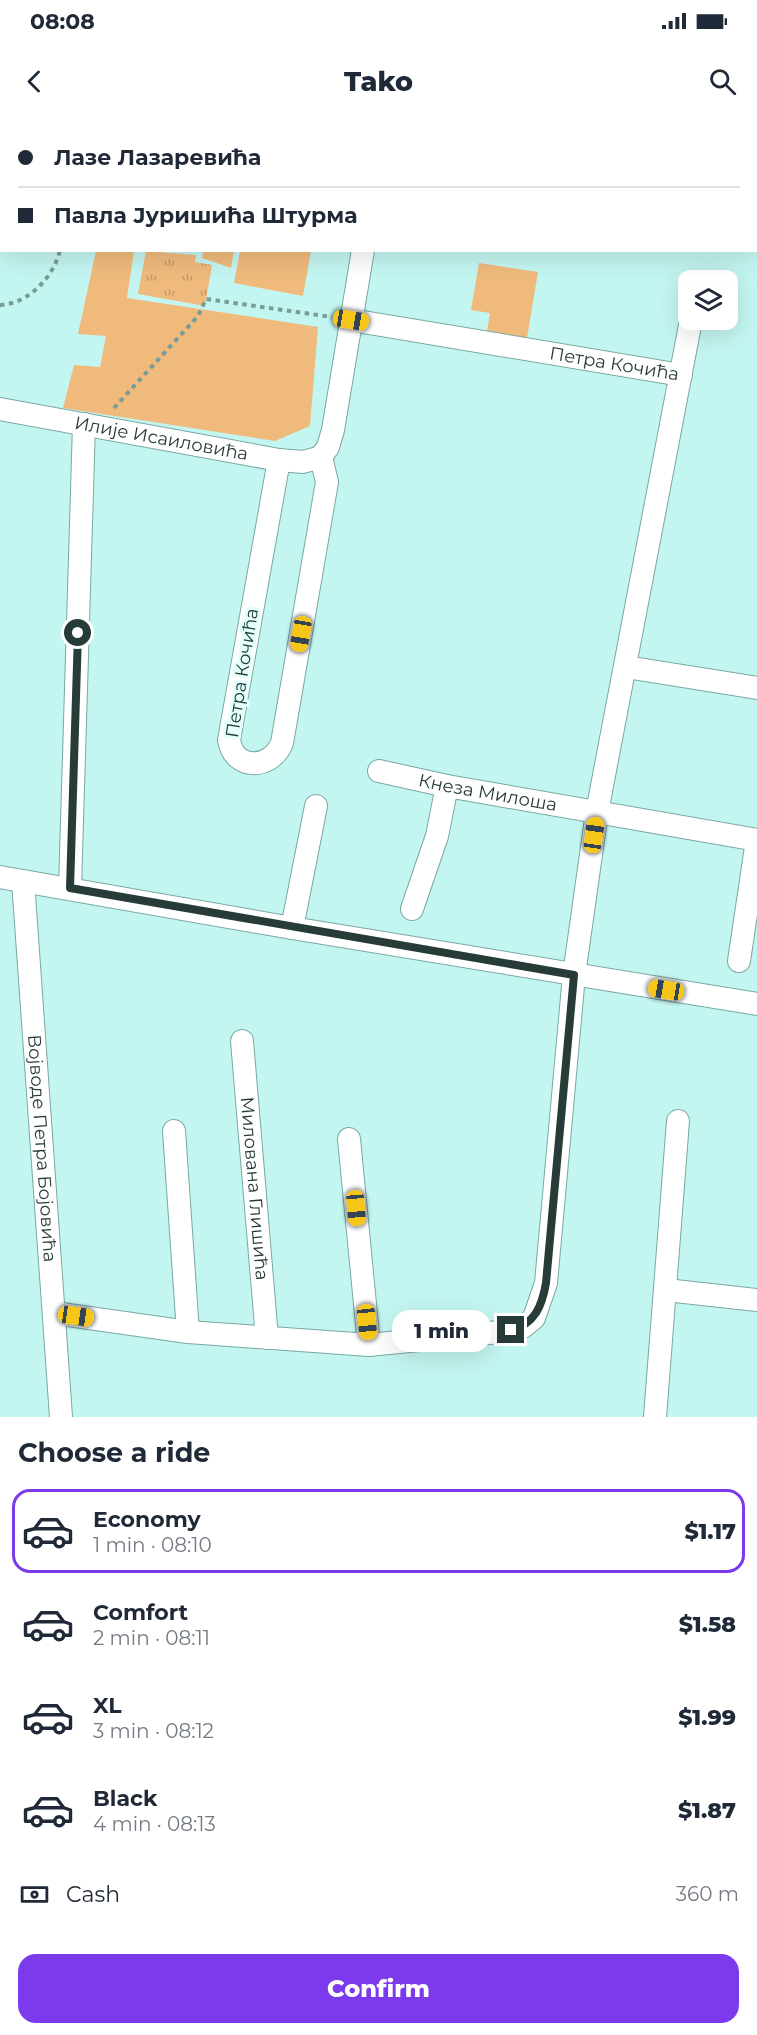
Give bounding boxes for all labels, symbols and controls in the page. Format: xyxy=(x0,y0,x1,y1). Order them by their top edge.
text: 08:08 xyxy=(30,8,95,35)
icon: back xyxy=(18,65,51,98)
text: Tako xyxy=(344,65,413,98)
icon: search xyxy=(706,65,739,98)
text: Лазе Лазаревића xyxy=(54,144,261,171)
text: Павла Јуришића Штурма xyxy=(54,202,357,229)
map controls xyxy=(678,270,738,330)
button: layers xyxy=(678,270,738,330)
car xyxy=(332,308,370,332)
street label: Петра Кочића xyxy=(548,342,681,386)
street label: Илије Исаиловића xyxy=(73,412,250,465)
street label: Петра Кочића xyxy=(221,607,263,739)
car xyxy=(289,615,313,653)
route start xyxy=(64,619,91,646)
street label: Кнеза Милоша xyxy=(416,769,559,816)
car xyxy=(583,816,605,854)
car xyxy=(647,978,685,1002)
street label: Војводе Петра Бојовића xyxy=(23,1034,61,1263)
street label: Милована Глишића xyxy=(236,1096,273,1281)
car xyxy=(345,1189,367,1227)
car xyxy=(356,1303,378,1341)
car xyxy=(57,1305,95,1327)
callout: 1 min xyxy=(391,1309,490,1351)
route end xyxy=(497,1316,524,1343)
text: 1 min xyxy=(414,1319,469,1343)
text: Choose a ride xyxy=(18,1436,210,1469)
icon: car xyxy=(21,1504,75,1558)
text: Economy xyxy=(93,1506,201,1533)
text: $1.17 xyxy=(684,1518,736,1545)
text: 1 min · 08:10 xyxy=(93,1533,212,1557)
icon: car xyxy=(21,1597,75,1651)
text: Comfort xyxy=(93,1599,188,1626)
text: $1.58 xyxy=(679,1611,736,1638)
text: 2 min · 08:11 xyxy=(93,1626,210,1650)
icon: car xyxy=(21,1690,75,1744)
text: XL xyxy=(93,1692,122,1719)
text: $1.99 xyxy=(678,1704,736,1731)
text: 3 min · 08:12 xyxy=(93,1719,214,1743)
icon: car xyxy=(21,1783,75,1837)
text: Black xyxy=(93,1785,157,1812)
text: $1.87 xyxy=(678,1797,736,1824)
text: 4 min · 08:13 xyxy=(93,1812,216,1836)
icon: cash xyxy=(18,1878,51,1911)
text: Cash xyxy=(66,1881,120,1908)
text: 360 m xyxy=(676,1882,739,1906)
button: Confirm xyxy=(18,1954,739,2023)

